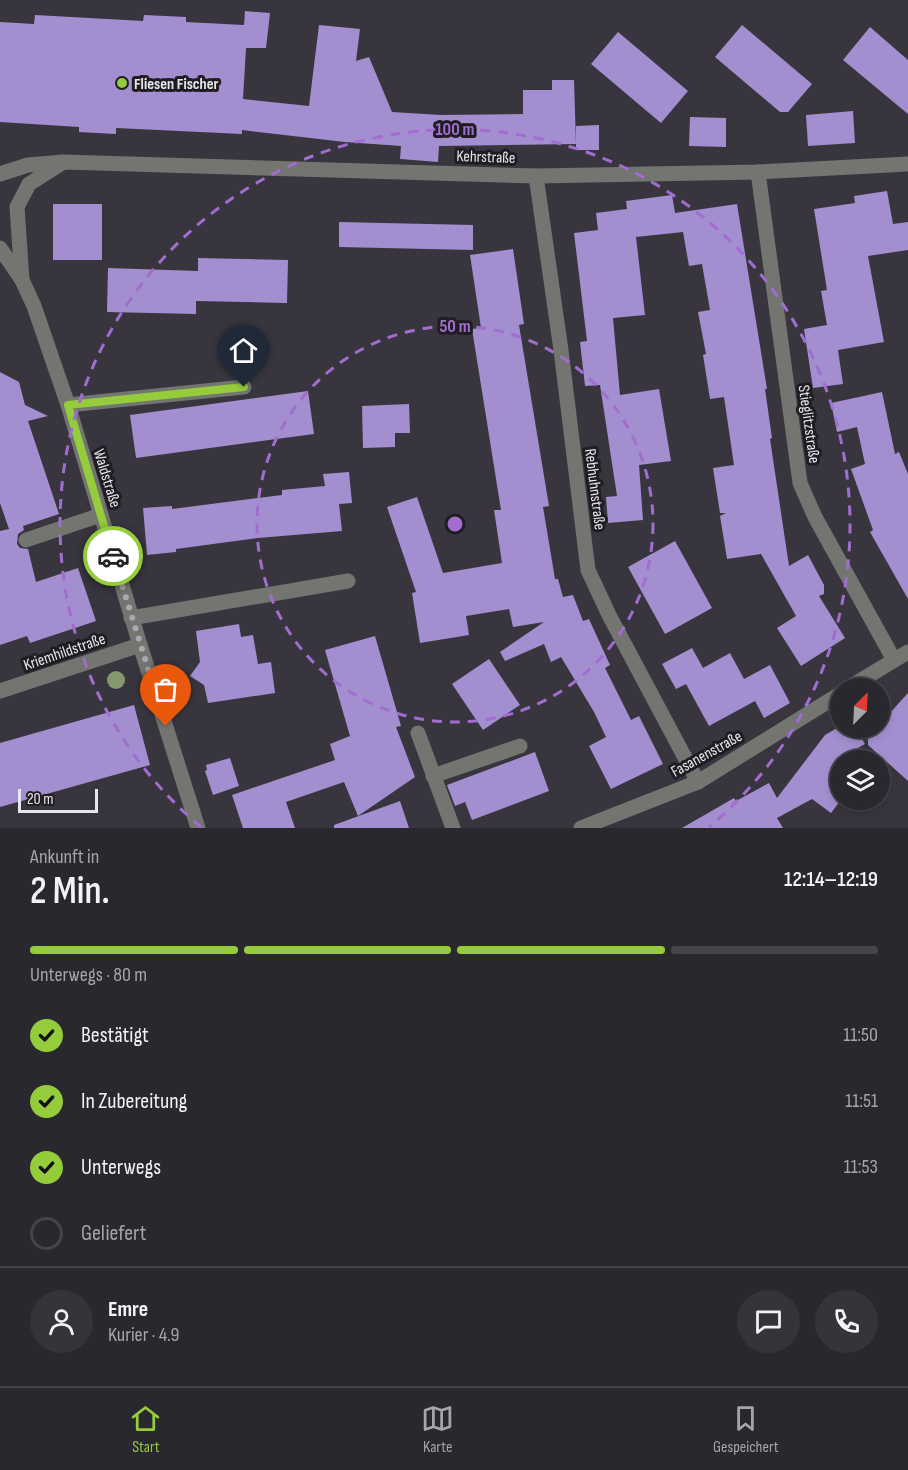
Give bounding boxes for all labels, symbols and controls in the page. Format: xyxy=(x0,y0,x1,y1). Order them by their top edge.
place label: Fliesen Fischer xyxy=(134,75,218,94)
marker: Fliesen Fischer xyxy=(115,76,129,90)
text: 100 m xyxy=(436,119,475,140)
street label: Kehrstraße xyxy=(456,147,516,168)
text: 50 m xyxy=(439,316,471,337)
pin xyxy=(218,325,269,387)
icon: home xyxy=(227,334,260,367)
street label: Stieglitzstraße xyxy=(794,384,823,465)
street label: Waldstraße xyxy=(89,447,124,510)
street label: Rebhuhnstraße xyxy=(580,447,609,531)
centre of rings xyxy=(445,514,465,534)
courier xyxy=(83,526,143,586)
icon: car xyxy=(97,540,130,573)
street label: Kriemhildstraße xyxy=(21,630,108,675)
pin xyxy=(140,664,191,726)
icon: bag xyxy=(149,673,182,706)
north arrow xyxy=(830,678,890,738)
map controls xyxy=(830,678,890,810)
street label: Fasanenstraße xyxy=(668,727,746,782)
button: layers xyxy=(830,750,890,810)
scale bar xyxy=(18,786,98,814)
text: 20 m xyxy=(27,790,54,809)
text: Ankunft in xyxy=(30,845,99,869)
text: 12:14–12:19 xyxy=(784,866,878,893)
text: 2 Min. xyxy=(30,868,110,915)
text: Unterwegs · 80 m xyxy=(30,963,147,987)
icon: check xyxy=(30,1019,63,1052)
text: Bestätigt xyxy=(81,1022,149,1049)
text: 11:50 xyxy=(843,1023,878,1047)
icon: check xyxy=(30,1085,63,1118)
text: In Zubereitung xyxy=(81,1088,187,1115)
text: 11:51 xyxy=(845,1089,878,1113)
icon: check xyxy=(30,1151,63,1184)
text: Unterwegs xyxy=(81,1154,161,1181)
text: 11:53 xyxy=(844,1155,878,1179)
text: Geliefert xyxy=(81,1220,146,1247)
button: person xyxy=(30,1290,93,1353)
button: chat xyxy=(737,1290,800,1353)
button: phone xyxy=(815,1290,878,1353)
text: Emre xyxy=(108,1296,148,1323)
text: Kurier · 4.9 xyxy=(108,1323,179,1347)
tab: Start xyxy=(129,1402,162,1457)
tab: Karte xyxy=(421,1402,454,1457)
tab: Gespeichert xyxy=(713,1402,779,1457)

